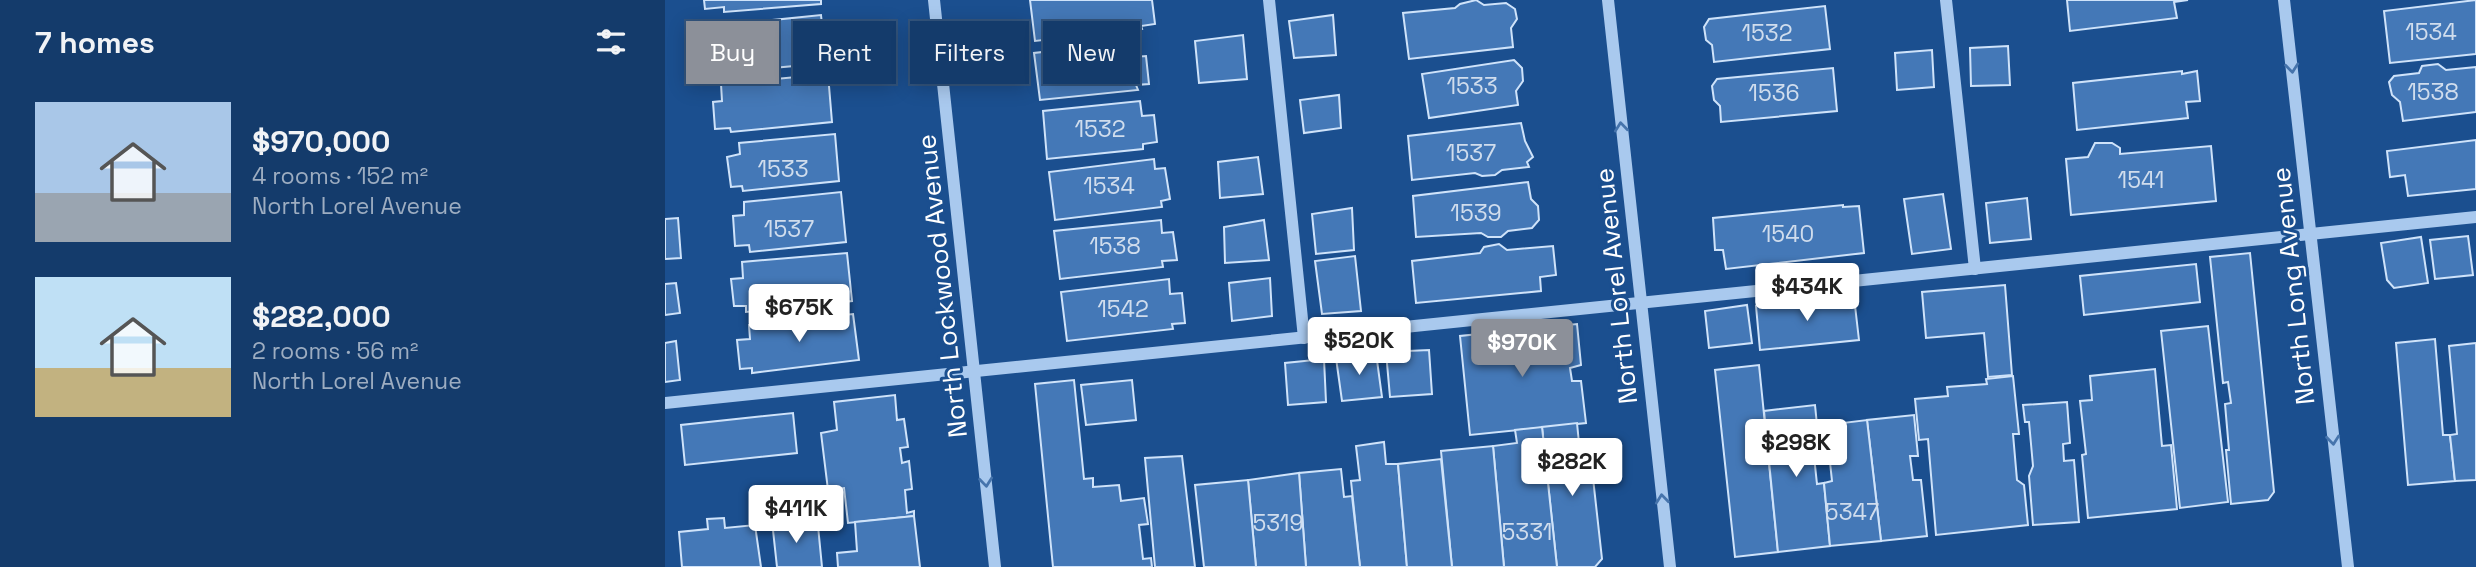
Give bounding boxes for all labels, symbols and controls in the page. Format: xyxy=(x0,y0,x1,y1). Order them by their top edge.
house number: 1534 xyxy=(2405,17,2457,47)
house number: 1532 xyxy=(1741,18,1793,48)
chip: Buy xyxy=(686,21,779,84)
chip: Rent xyxy=(793,21,896,84)
chip: Filters xyxy=(910,21,1029,84)
chip: New xyxy=(1043,21,1140,84)
text: 7 homes xyxy=(35,23,155,62)
icon: filters xyxy=(592,23,630,61)
one-way arrow xyxy=(2284,62,2299,74)
house number: 1533 xyxy=(1446,71,1498,101)
house number: 1538 xyxy=(2407,77,2459,107)
house number: 1536 xyxy=(1748,78,1800,108)
house number: 1532 xyxy=(1074,114,1126,144)
one-way arrow xyxy=(1614,121,1629,133)
text: $970,000 xyxy=(252,122,390,161)
icon: home xyxy=(91,130,175,214)
street label: North Lockwood Avenue xyxy=(909,133,975,439)
house number: 1537 xyxy=(1446,138,1496,168)
house number: 1533 xyxy=(757,154,809,184)
text: 4 rooms · 152 m² xyxy=(252,161,428,191)
house number: 1541 xyxy=(2118,165,2164,195)
street label: North Lorel Avenue xyxy=(1587,166,1645,406)
street label: North Long Avenue xyxy=(2264,166,2322,406)
house number: 1534 xyxy=(1083,171,1135,201)
text: North Lorel Avenue xyxy=(252,191,462,221)
house number: 1539 xyxy=(1450,198,1502,228)
house number: 1537 xyxy=(764,214,814,244)
house number: 1540 xyxy=(1762,219,1814,249)
house number: 1538 xyxy=(1089,231,1141,261)
pin: $434K xyxy=(1758,264,1856,323)
text: $434K xyxy=(1771,271,1843,301)
pin: $675K xyxy=(750,284,848,344)
text: $675K xyxy=(765,292,833,322)
house number: 1542 xyxy=(1097,294,1149,324)
text: $282,000 xyxy=(252,297,391,336)
icon: home xyxy=(91,305,175,389)
pin: $520K xyxy=(1310,318,1408,377)
pin: $970K xyxy=(1473,320,1571,379)
text: $520K xyxy=(1324,325,1394,355)
text: $970K xyxy=(1487,327,1557,357)
text: 2 rooms · 56 m² xyxy=(252,336,418,366)
text: North Lorel Avenue xyxy=(252,366,462,396)
pin: $298K xyxy=(1747,420,1845,479)
text: $298K xyxy=(1761,427,1831,457)
one-way arrow xyxy=(2326,434,2341,446)
pin: $282K xyxy=(1523,438,1621,498)
text: $282K xyxy=(1537,446,1607,476)
one-way arrow xyxy=(978,477,993,488)
pin: $411K xyxy=(747,486,845,545)
text: $411K xyxy=(765,493,827,523)
one-way arrow xyxy=(1655,493,1670,505)
house number: 5347 xyxy=(1825,497,1879,527)
house number: 5319 xyxy=(1252,508,1304,538)
house number: 5331 xyxy=(1502,517,1552,547)

